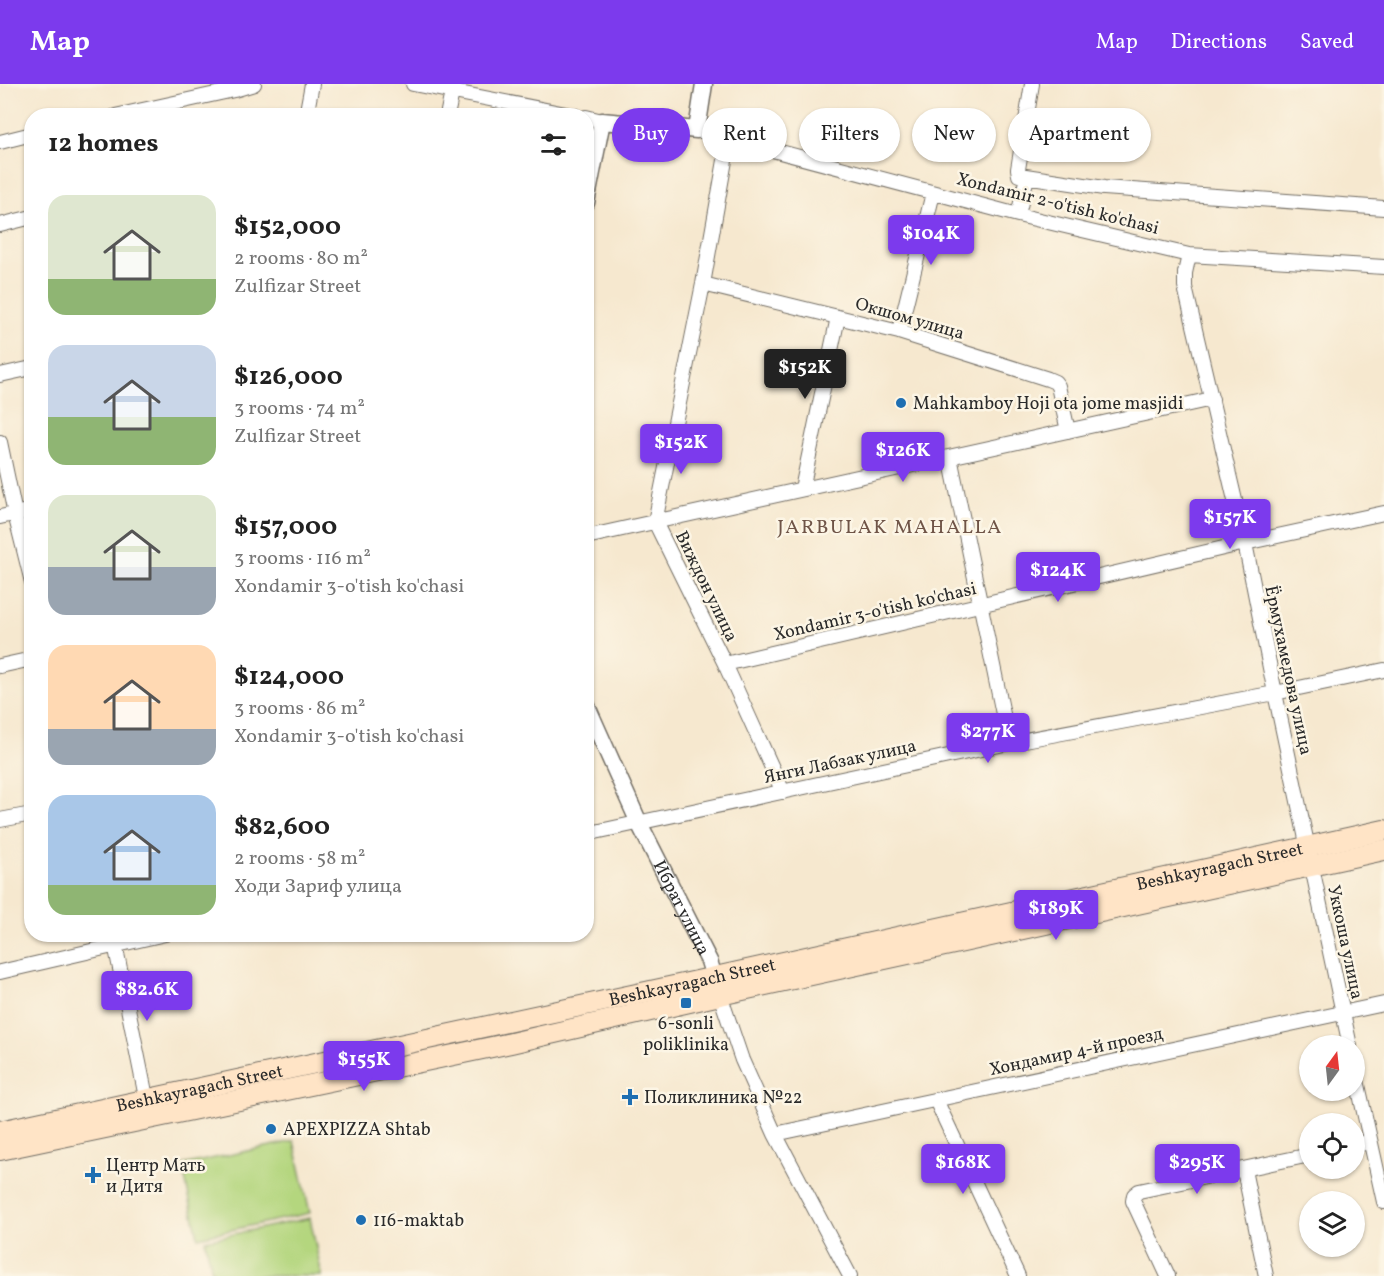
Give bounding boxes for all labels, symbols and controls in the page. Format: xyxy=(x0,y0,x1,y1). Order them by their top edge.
text: Map xyxy=(30,23,90,62)
text: Map xyxy=(1096,28,1138,57)
text: Directions xyxy=(1171,28,1267,57)
text: Saved xyxy=(1300,28,1354,57)
chip: Buy xyxy=(612,108,690,162)
chip: Rent xyxy=(702,108,787,162)
chip: Filters xyxy=(799,108,900,162)
chip: New xyxy=(912,108,996,162)
chip: Apartment xyxy=(1008,108,1151,162)
text: 12 homes xyxy=(48,126,159,162)
icon: filters xyxy=(537,128,570,161)
street label: Xondamir 2-o'tish ko'chasi xyxy=(954,167,1161,242)
text: $152,000 xyxy=(234,209,341,245)
pin: $104K xyxy=(889,215,973,266)
icon: home xyxy=(96,219,168,291)
text: $104K xyxy=(902,220,960,248)
text: 2 rooms · 80 m² xyxy=(234,245,368,273)
text: Zulfizar Street xyxy=(234,273,361,301)
street label: Окшом улица xyxy=(852,292,967,347)
pin: $152K xyxy=(763,349,847,400)
text: $152K xyxy=(778,354,832,382)
text: $126,000 xyxy=(234,359,343,395)
icon: home xyxy=(96,369,168,441)
place label: Mahkamboy Hoji ota jome masjidi xyxy=(913,392,1183,417)
text: 3 rooms · 74 m² xyxy=(234,395,365,423)
marker: Mahkamboy Hoji ota jome masjidi xyxy=(894,396,908,410)
text: Zulfizar Street xyxy=(234,423,361,451)
pin: $152K xyxy=(639,424,723,475)
text: $152K xyxy=(654,429,708,457)
pin: $126K xyxy=(861,432,945,483)
text: $126K xyxy=(875,437,931,465)
pin: $157K xyxy=(1188,499,1272,550)
text: $157K xyxy=(1204,504,1256,532)
text: $157,000 xyxy=(234,509,337,545)
district label: JARBULAK MAHALLA xyxy=(777,514,1003,542)
icon: home xyxy=(96,519,168,591)
street label: Виждон улица xyxy=(668,527,743,646)
text: 3 rooms · 116 m² xyxy=(234,545,371,573)
pin: $124K xyxy=(1016,552,1100,603)
text: $124K xyxy=(1030,557,1086,585)
text: Xondamir 3-o'tish ko'chasi xyxy=(234,573,464,601)
street label: Xondamir 3-o'tish ko'chasi xyxy=(772,577,979,648)
street label: Ёрмухамедова улица xyxy=(1257,583,1318,757)
text: $124,000 xyxy=(234,659,344,695)
icon: home xyxy=(96,669,168,741)
text: 3 rooms · 86 m² xyxy=(234,695,365,723)
pin: $277K xyxy=(946,713,1030,764)
text: $277K xyxy=(961,718,1015,746)
text: Xondamir 3-o'tish ko'chasi xyxy=(234,723,464,751)
street label: Янги Лабзак улица xyxy=(762,734,919,791)
text: $82,600 xyxy=(234,809,330,845)
icon: home xyxy=(96,819,168,891)
street label: Beshkayragach Street xyxy=(1134,837,1306,898)
text: 2 rooms · 58 m² xyxy=(234,845,365,873)
street label: Ибрат улица xyxy=(646,856,715,960)
text: Ходи Зариф улица xyxy=(234,873,402,901)
street label: Уккоша улица xyxy=(1320,883,1369,1002)
pin: $189K xyxy=(1014,890,1098,941)
text: $189K xyxy=(1028,895,1084,923)
street label: Beshkayragach Street xyxy=(607,953,778,1014)
pin: $82.6K xyxy=(98,971,196,1022)
text: $82.6K xyxy=(115,976,179,1004)
marker: 6-sonli poliklinika xyxy=(679,996,693,1010)
place label: 6-sonli poliklinika xyxy=(643,1012,729,1058)
street label: Хондамир 4-й проезд xyxy=(987,1022,1165,1083)
north arrow xyxy=(1299,1035,1365,1101)
map controls xyxy=(1299,1035,1365,1257)
pin: $155K xyxy=(322,1041,406,1092)
text: $155K xyxy=(338,1046,390,1074)
street label: Beshkayragach Street xyxy=(114,1059,286,1120)
place label: Поликлиника №22 xyxy=(644,1086,803,1111)
marker: Поликлиника №22 xyxy=(621,1088,639,1106)
button: locate xyxy=(1299,1113,1365,1179)
place label: APEXPIZZA Shtab xyxy=(283,1118,431,1143)
marker: APEXPIZZA Shtab xyxy=(264,1122,278,1136)
pin: $168K xyxy=(921,1144,1005,1195)
pin: $295K xyxy=(1155,1144,1239,1195)
text: $168K xyxy=(935,1149,991,1177)
text: $295K xyxy=(1169,1149,1225,1177)
place label: Центр Мать и Дитя xyxy=(106,1154,206,1200)
marker: Центр Мать и Дитя xyxy=(84,1166,102,1184)
button: layers xyxy=(1299,1191,1365,1257)
place label: 116-maktab xyxy=(373,1209,464,1234)
marker: 116-maktab xyxy=(354,1213,368,1227)

